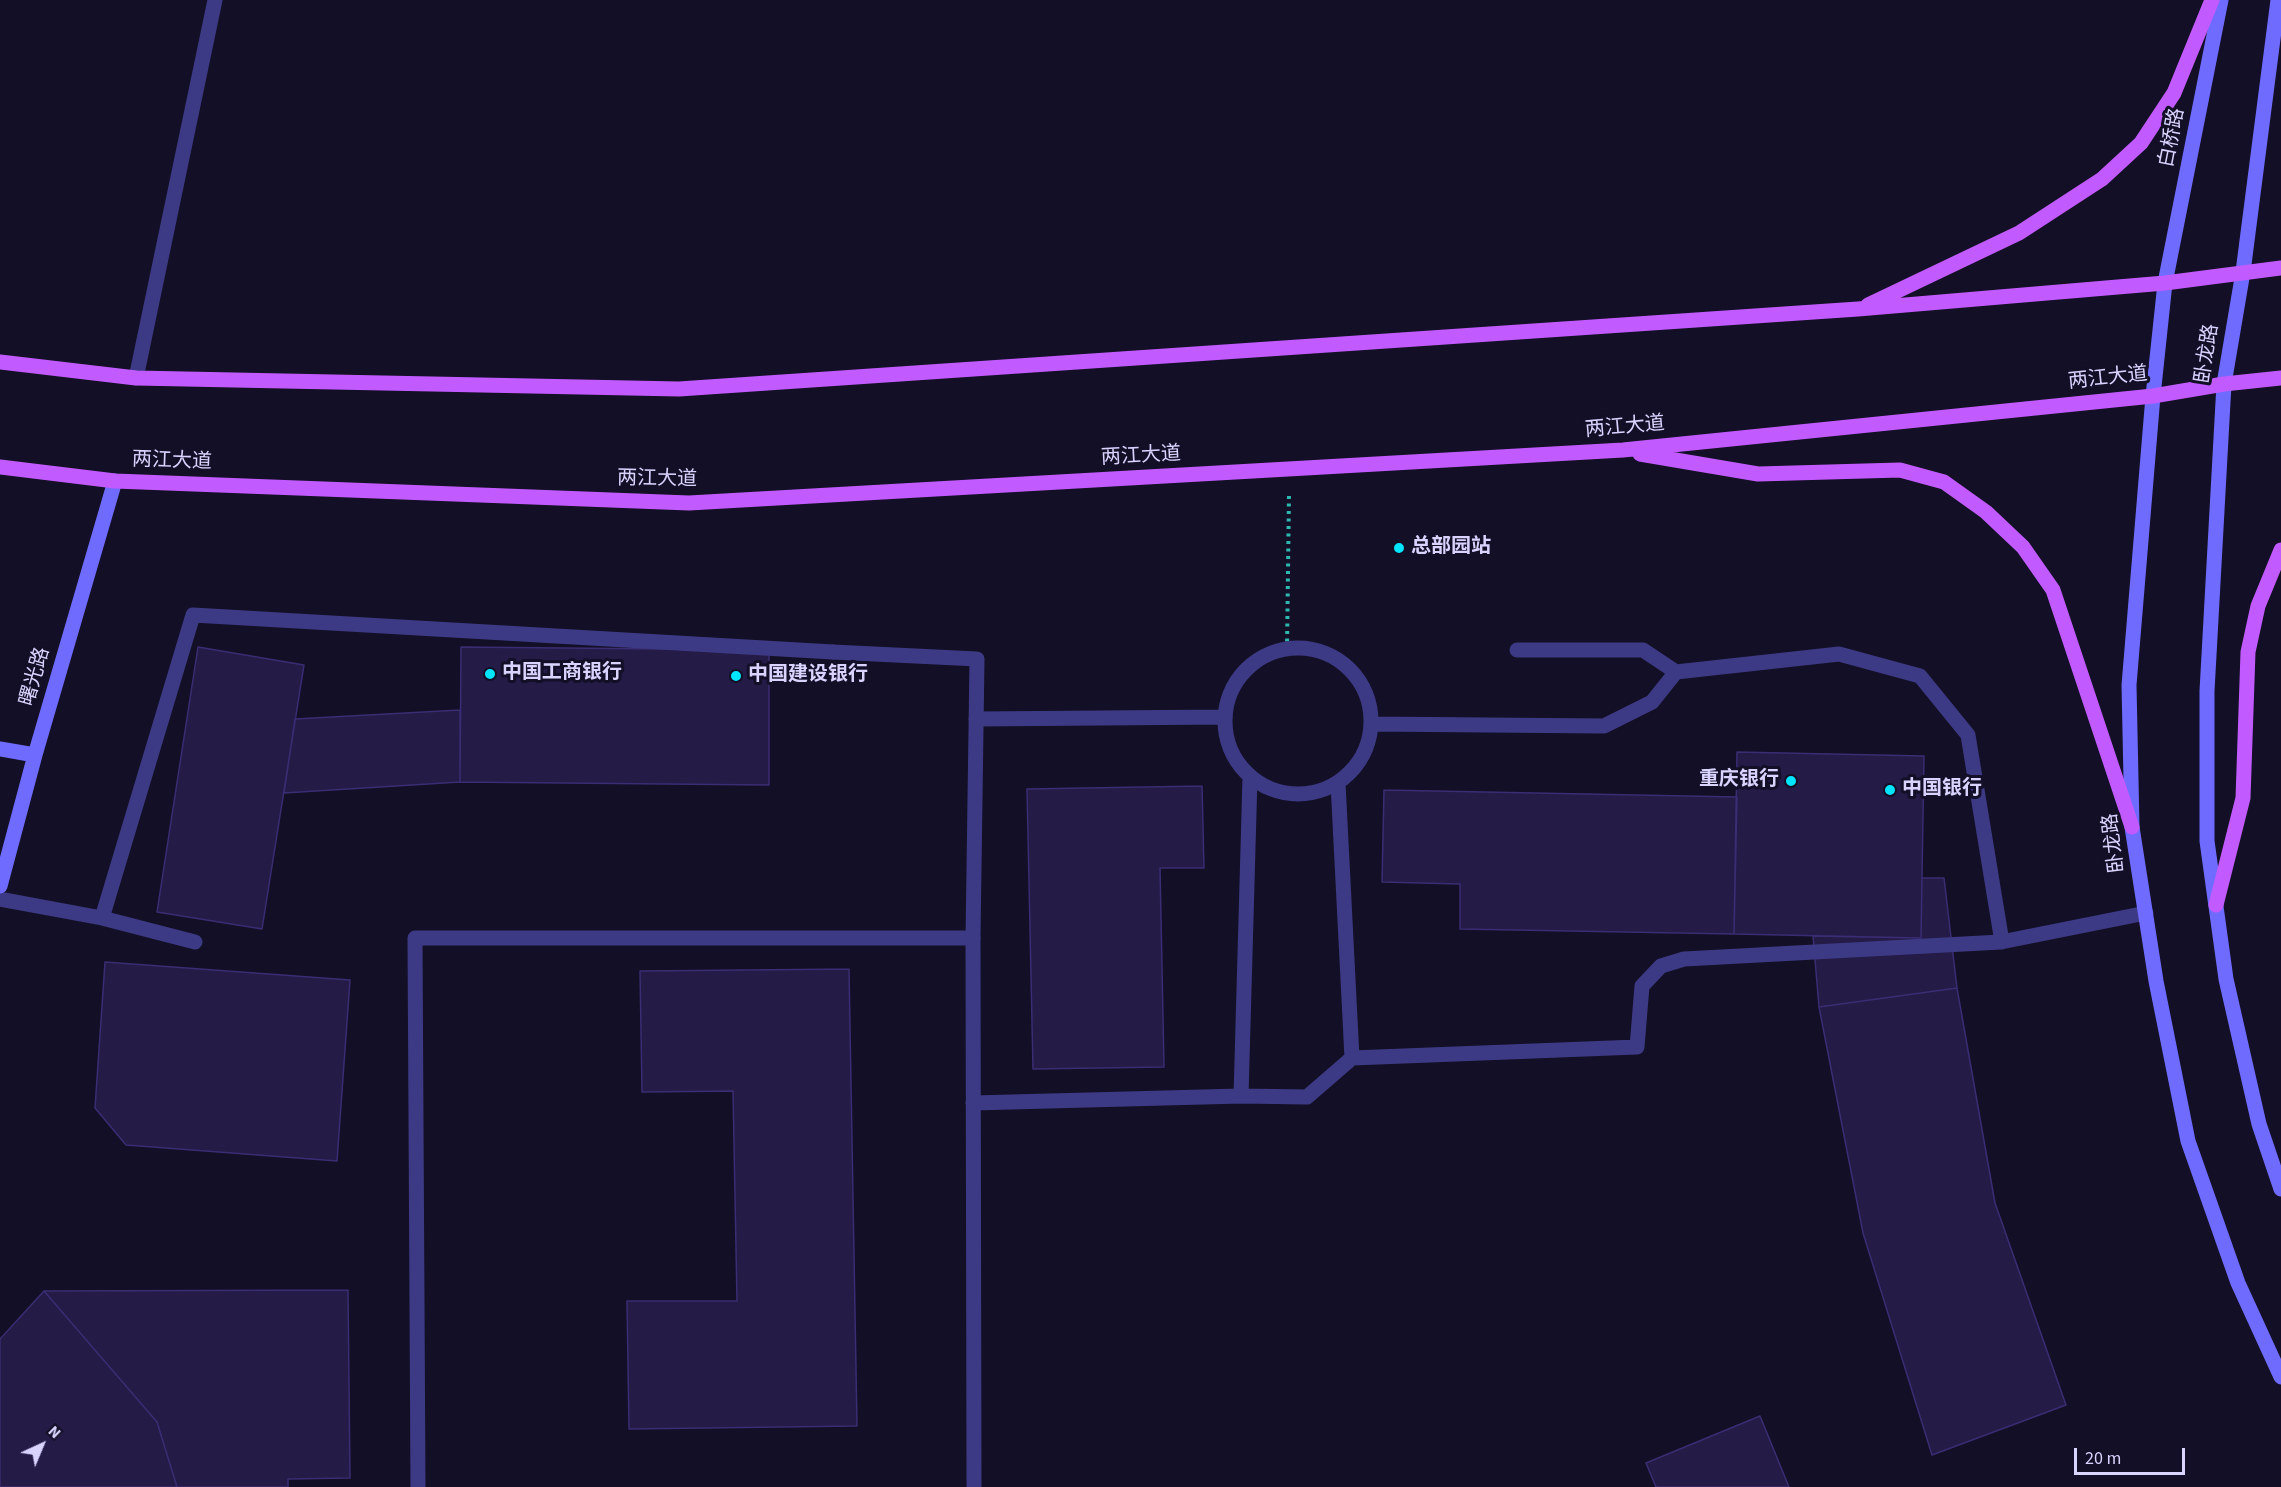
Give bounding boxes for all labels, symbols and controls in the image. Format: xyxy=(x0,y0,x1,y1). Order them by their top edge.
street label: 白桥路 xyxy=(2155,106,2191,170)
street label: 卧龙路 xyxy=(2191,322,2225,386)
street label: 两江大道 xyxy=(2067,363,2149,395)
street label: 两江大道 xyxy=(1584,413,1666,443)
street label: 两江大道 xyxy=(1100,443,1182,471)
street label: 两江大道 xyxy=(132,449,212,475)
street label: 两江大道 xyxy=(617,467,697,493)
place label: 总部园站 xyxy=(1411,536,1491,560)
marker: 总部园站 xyxy=(1392,541,1406,555)
street label: 曙光路 xyxy=(16,645,56,709)
place label: 中国工商银行 xyxy=(502,662,622,686)
place label: 中国建设银行 xyxy=(748,664,868,688)
marker: 中国工商银行 xyxy=(483,667,497,681)
marker: 中国建设银行 xyxy=(729,669,743,683)
place label: 重庆银行 xyxy=(1699,769,1779,793)
marker: 重庆银行 xyxy=(1784,774,1798,788)
place label: 中国银行 xyxy=(1902,778,1982,802)
marker: 中国银行 xyxy=(1883,783,1897,797)
street label: 卧龙路 xyxy=(2099,812,2131,874)
north arrow xyxy=(12,1415,72,1475)
text: N xyxy=(43,1420,66,1444)
scale bar xyxy=(2077,1436,2188,1474)
text: 20 m xyxy=(2085,1446,2121,1471)

